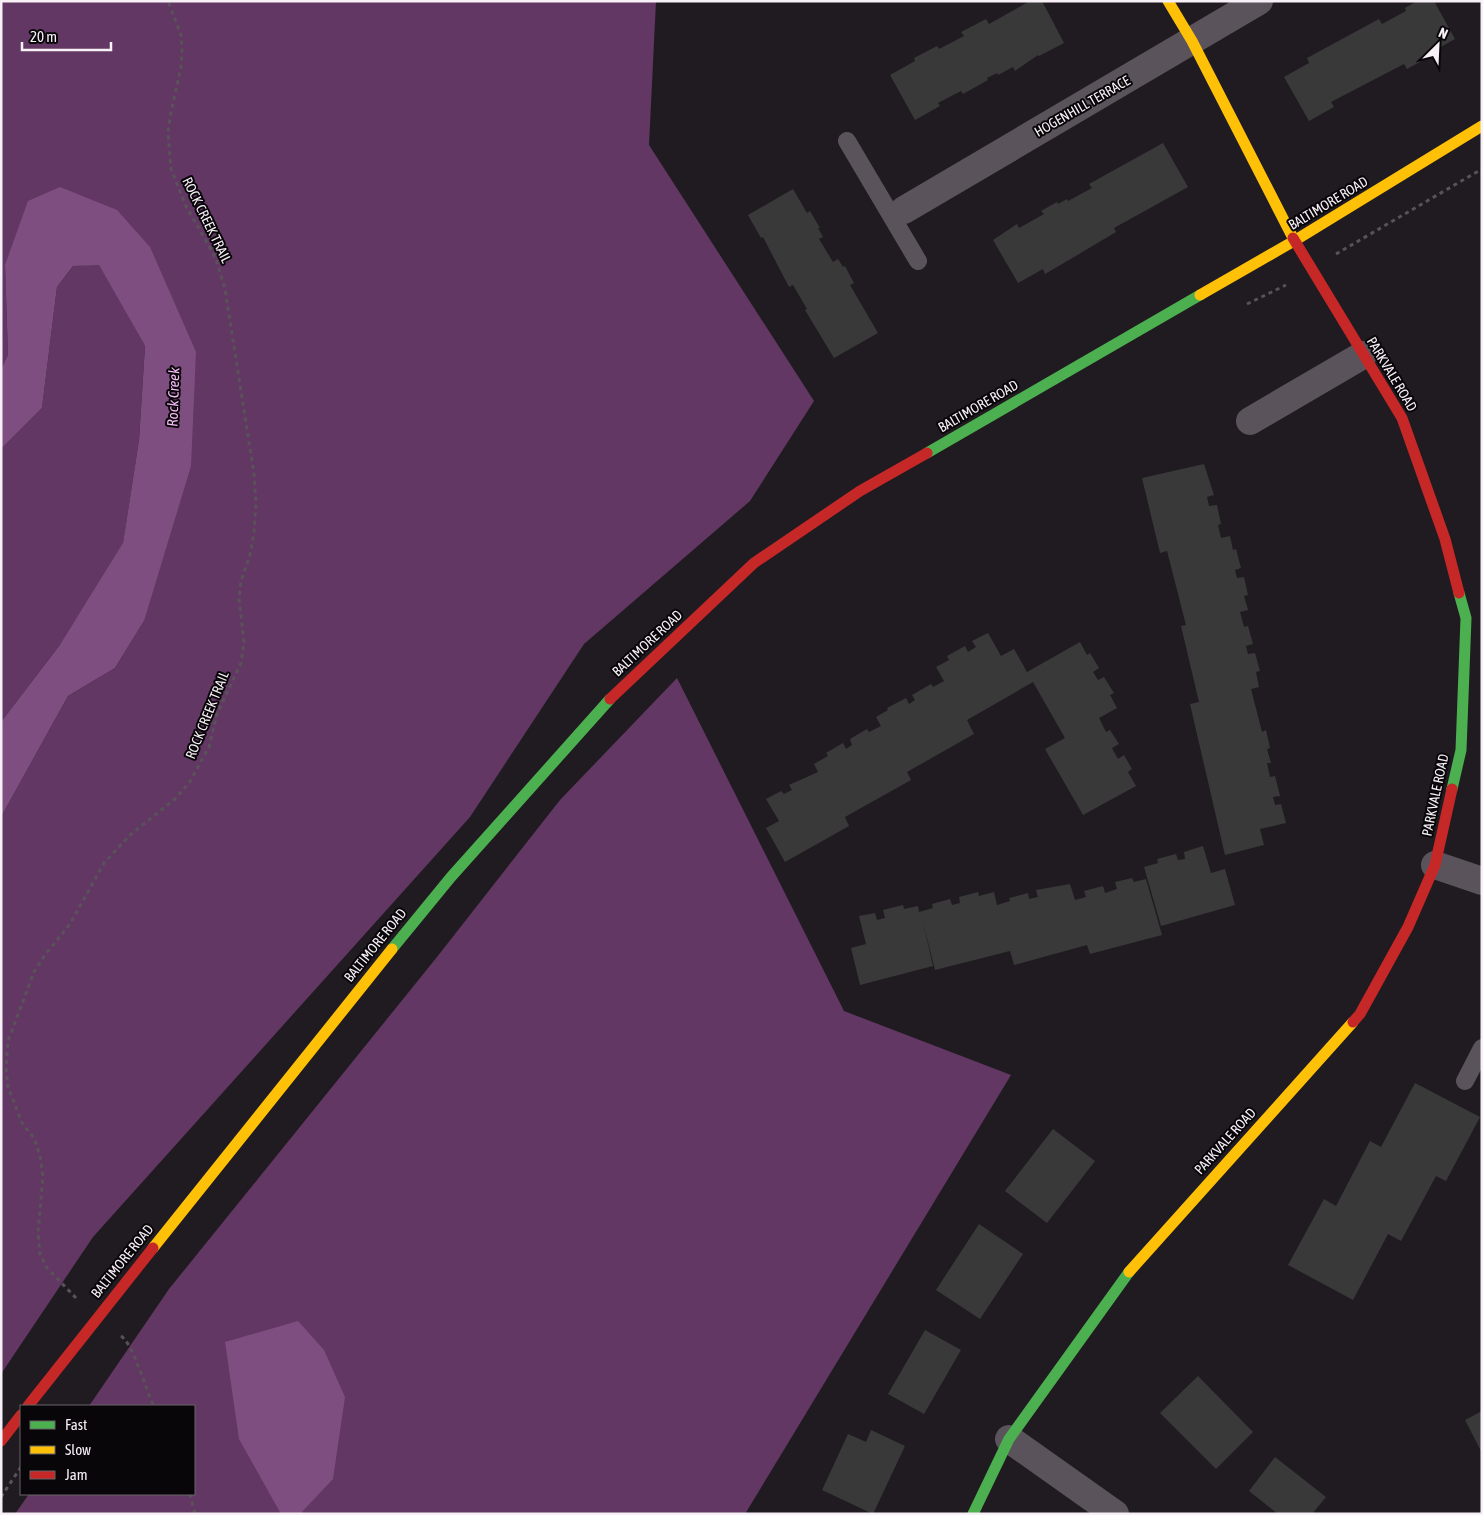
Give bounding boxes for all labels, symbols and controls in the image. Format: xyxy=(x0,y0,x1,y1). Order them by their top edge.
scale bar xyxy=(22,20,111,52)
north arrow xyxy=(1413,20,1463,70)
text: N xyxy=(1436,24,1450,42)
text: 20 m xyxy=(30,28,57,45)
street label: HOGENHILL TERRACE xyxy=(1031,72,1133,140)
street label: BALTIMORE ROAD xyxy=(1286,173,1371,233)
street label: ROCK CREEK TRAIL xyxy=(179,175,235,266)
street label: PARKVALE ROAD xyxy=(1364,334,1420,414)
water label: Rock Creek xyxy=(163,367,183,427)
street label: BALTIMORE ROAD xyxy=(935,377,1021,435)
street label: BALTIMORE ROAD xyxy=(609,607,685,679)
street label: ROCK CREEK TRAIL xyxy=(182,668,232,761)
street label: PARKVALE ROAD xyxy=(1418,752,1452,838)
street label: BALTIMORE ROAD xyxy=(341,905,409,985)
street label: PARKVALE ROAD xyxy=(1191,1105,1259,1177)
street label: BALTIMORE ROAD xyxy=(88,1221,156,1301)
legend xyxy=(20,1405,195,1495)
text: Fast xyxy=(65,1416,87,1433)
text: Slow xyxy=(65,1441,91,1458)
text: Jam xyxy=(65,1466,88,1483)

